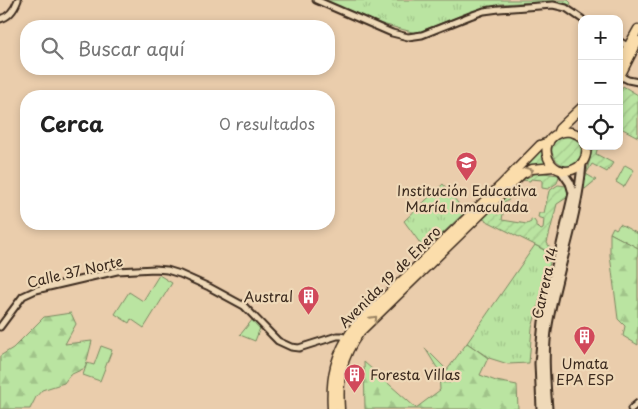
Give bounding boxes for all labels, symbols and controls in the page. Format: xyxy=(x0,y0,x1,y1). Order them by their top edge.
map controls xyxy=(578,15,623,150)
button: + xyxy=(578,15,623,60)
search box xyxy=(20,20,335,75)
icon: search xyxy=(38,34,66,62)
text: Buscar aquí xyxy=(78,34,185,62)
button: − xyxy=(578,60,623,105)
button: locate xyxy=(578,105,623,150)
text: Cerca xyxy=(40,107,104,139)
text: 0 resultados xyxy=(219,111,315,135)
school or university icon: Institución Educativa María Inmaculada xyxy=(455,151,479,182)
one-way arrow xyxy=(525,167,534,178)
place label: Institución Educativa María Inmaculada xyxy=(397,180,537,217)
street label: Avenida 19 de Enero xyxy=(334,221,445,332)
street label: Carrera 14 xyxy=(526,245,563,321)
street label: Calle 37 Norte xyxy=(25,250,125,293)
building icon: Austral xyxy=(297,285,321,316)
place label: Austral xyxy=(244,286,293,307)
one-way arrow xyxy=(368,315,377,324)
building icon: Umata EPA ESP xyxy=(573,324,597,355)
place label: Umata EPA ESP xyxy=(556,353,614,390)
building icon: Foresta Villas xyxy=(342,363,366,394)
place label: Foresta Villas xyxy=(370,364,460,385)

